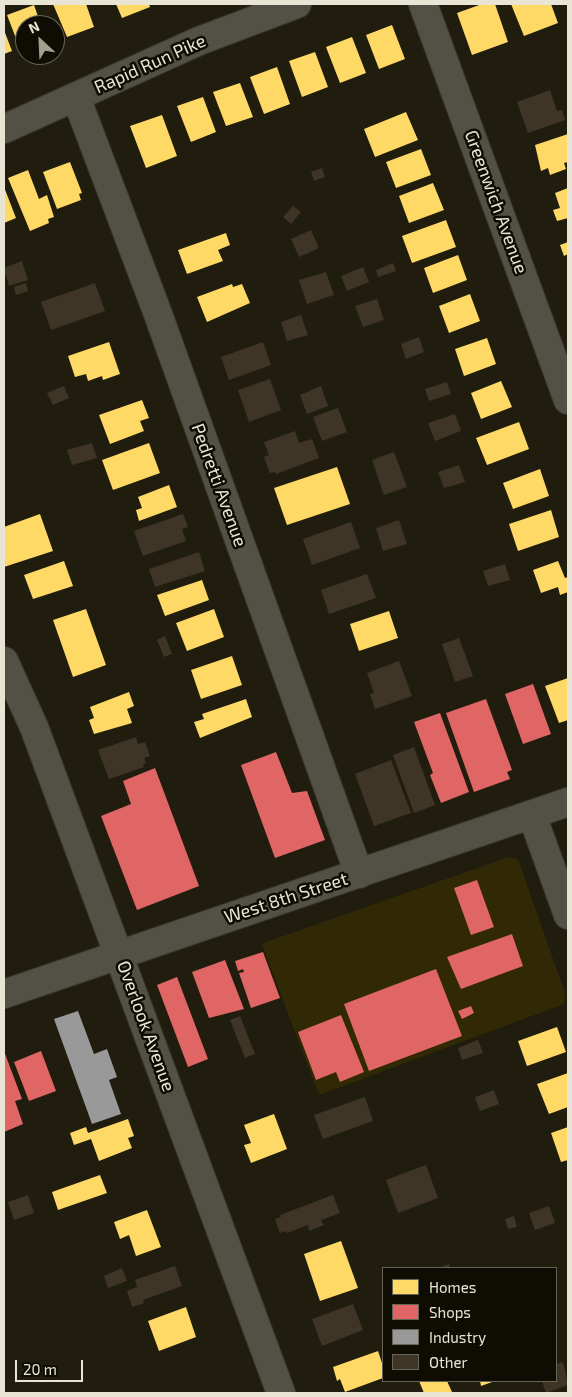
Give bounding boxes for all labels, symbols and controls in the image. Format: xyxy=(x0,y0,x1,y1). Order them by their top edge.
north arrow xyxy=(15,15,65,65)
text: N xyxy=(26,17,42,37)
street label: Rapid Run Pike xyxy=(91,30,209,98)
street label: Greenwich Avenue xyxy=(460,127,532,277)
street label: Pedretti Avenue xyxy=(187,420,251,550)
street label: West 8th Street xyxy=(221,868,351,928)
street label: Overlook Avenue xyxy=(112,958,180,1094)
legend xyxy=(382,1267,557,1382)
text: Homes xyxy=(429,1278,476,1296)
text: Shops xyxy=(429,1303,471,1321)
text: Industry xyxy=(429,1328,486,1346)
scale bar xyxy=(18,1350,85,1382)
text: Other xyxy=(429,1353,468,1371)
text: 20 m xyxy=(23,1360,57,1378)

